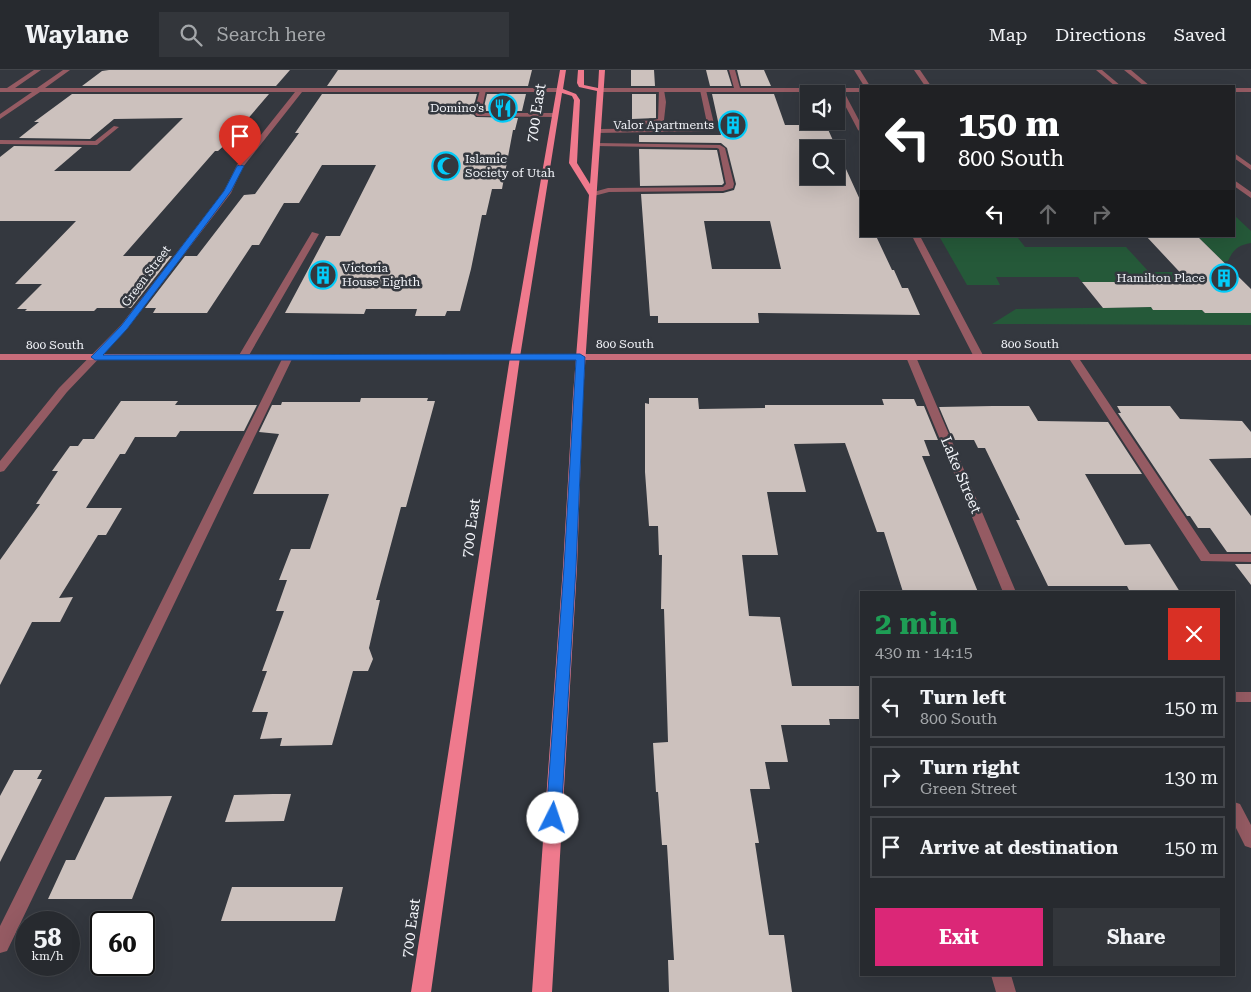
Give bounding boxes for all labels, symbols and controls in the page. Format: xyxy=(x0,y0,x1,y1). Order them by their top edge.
search box xyxy=(159,12,509,57)
text: Waylane xyxy=(25,21,129,49)
icon: search xyxy=(177,21,205,49)
text: Search here xyxy=(217,23,326,46)
text: Map xyxy=(989,24,1027,45)
text: Directions xyxy=(1055,24,1146,45)
text: Saved xyxy=(1174,24,1226,45)
street label: 700 East xyxy=(522,82,550,144)
map controls xyxy=(800,85,845,185)
button: sound xyxy=(800,85,845,130)
restaurant icon: Domino's xyxy=(488,93,518,123)
place label: Domino's xyxy=(430,101,484,115)
text: 150 m xyxy=(958,104,1059,145)
icon: left xyxy=(875,105,940,170)
building icon: Valor Apartments xyxy=(718,110,748,140)
pin xyxy=(219,115,261,166)
place label: Valor Apartments xyxy=(613,118,714,132)
icon: arrive xyxy=(226,122,254,150)
button: search xyxy=(800,140,845,185)
text: 800 South xyxy=(958,146,1064,171)
mosque icon: Islamic Society of Utah xyxy=(431,151,461,181)
place label: Islamic Society of Utah xyxy=(465,152,555,180)
icon: left xyxy=(981,200,1009,228)
icon: ahead xyxy=(1034,200,1062,228)
icon: right xyxy=(1087,200,1115,228)
street label: Green Street xyxy=(119,242,174,309)
building icon: Victoria House Eighth xyxy=(308,260,338,290)
place label: Victoria House Eighth xyxy=(342,261,421,289)
building icon: Hamilton Place xyxy=(1209,263,1239,293)
place label: Hamilton Place xyxy=(1117,271,1205,285)
street label: 800 South xyxy=(596,337,654,351)
street label: 800 South xyxy=(1001,337,1059,351)
street label: 800 South xyxy=(26,338,84,352)
street label: Lake Street xyxy=(937,434,985,516)
street label: 700 East xyxy=(458,497,484,559)
text: 2 min xyxy=(875,606,958,641)
button: close xyxy=(1168,608,1220,660)
text: 430 m · 14:15 xyxy=(875,643,973,662)
text: Turn left xyxy=(920,686,1006,709)
icon: left xyxy=(877,693,905,721)
text: 150 m xyxy=(1164,696,1218,719)
text: 800 South xyxy=(920,709,997,728)
text: Turn right xyxy=(920,756,1020,779)
icon: right xyxy=(877,763,905,791)
text: 130 m xyxy=(1164,766,1218,789)
text: Green Street xyxy=(920,779,1017,798)
position arrow xyxy=(526,791,578,843)
icon: arrive xyxy=(877,833,905,861)
text: Arrive at destination xyxy=(920,836,1118,859)
text: 150 m xyxy=(1164,836,1218,859)
street label: 700 East xyxy=(398,897,424,959)
button: Exit xyxy=(875,908,1043,966)
button: Share xyxy=(1053,908,1220,966)
speed limit sign: 60 xyxy=(90,911,155,976)
text: 58 xyxy=(33,923,62,952)
text: km/h xyxy=(31,949,64,963)

